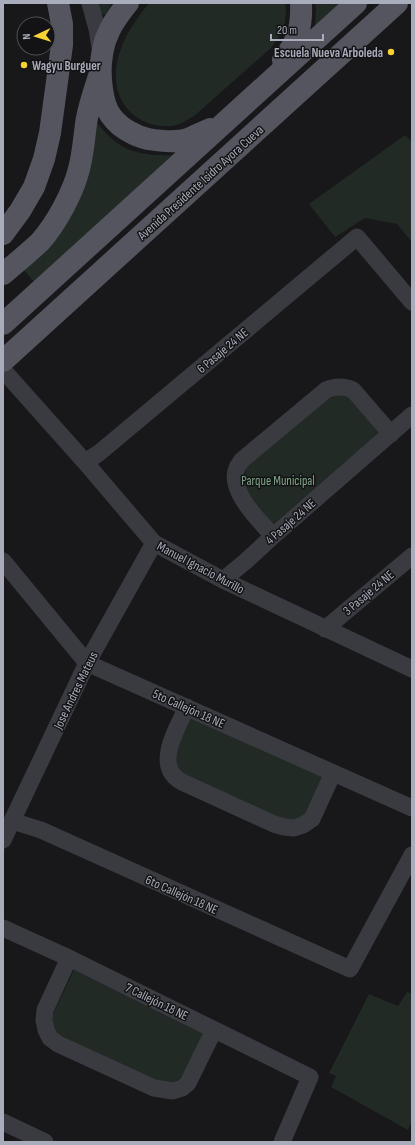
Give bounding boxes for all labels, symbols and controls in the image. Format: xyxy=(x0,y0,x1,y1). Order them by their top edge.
north arrow xyxy=(16,16,56,56)
scale bar xyxy=(271,16,323,42)
text: 20 m xyxy=(277,23,297,38)
text: N xyxy=(20,33,33,40)
place label: Escuela Nueva Arboleda xyxy=(274,45,383,61)
marker: Escuela Nueva Arboleda xyxy=(386,47,396,57)
place label: Wagyu Burguer xyxy=(32,58,101,74)
marker: Wagyu Burguer xyxy=(19,60,29,70)
street label: Avenida Presidente Isidro Ayora Cueva xyxy=(134,122,267,244)
street label: 6 Pasaje 24 NE xyxy=(194,325,252,377)
park label: Parque Municipal xyxy=(241,473,315,489)
street label: 4 Pasaje 24 NE xyxy=(262,495,319,548)
street label: Manuel Ignacio Murillo xyxy=(154,538,247,598)
street label: 3 Pasaje 24 NE xyxy=(340,567,397,619)
street label: Jose Andres Mateus xyxy=(50,649,102,733)
street label: 5to Callejón 18 NE xyxy=(150,686,227,732)
street label: 6to Callejón 18 NE xyxy=(143,872,220,918)
street label: 7 Callejón 18 NE xyxy=(122,980,191,1024)

